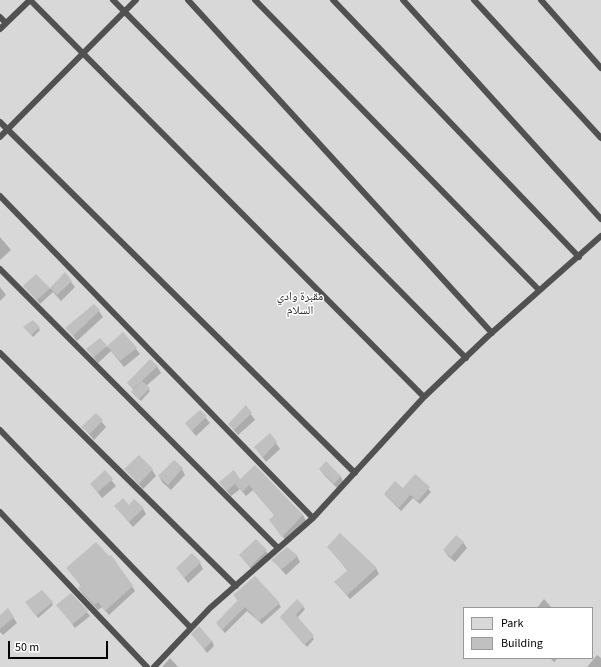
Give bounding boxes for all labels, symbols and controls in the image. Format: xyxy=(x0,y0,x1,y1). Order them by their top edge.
park label: مقبرة وادي السلام xyxy=(277,290,323,318)
legend xyxy=(463,607,593,659)
text: Park xyxy=(501,615,523,632)
scale bar xyxy=(10,633,110,659)
text: Building xyxy=(501,635,543,652)
text: 50 m xyxy=(15,639,39,656)

